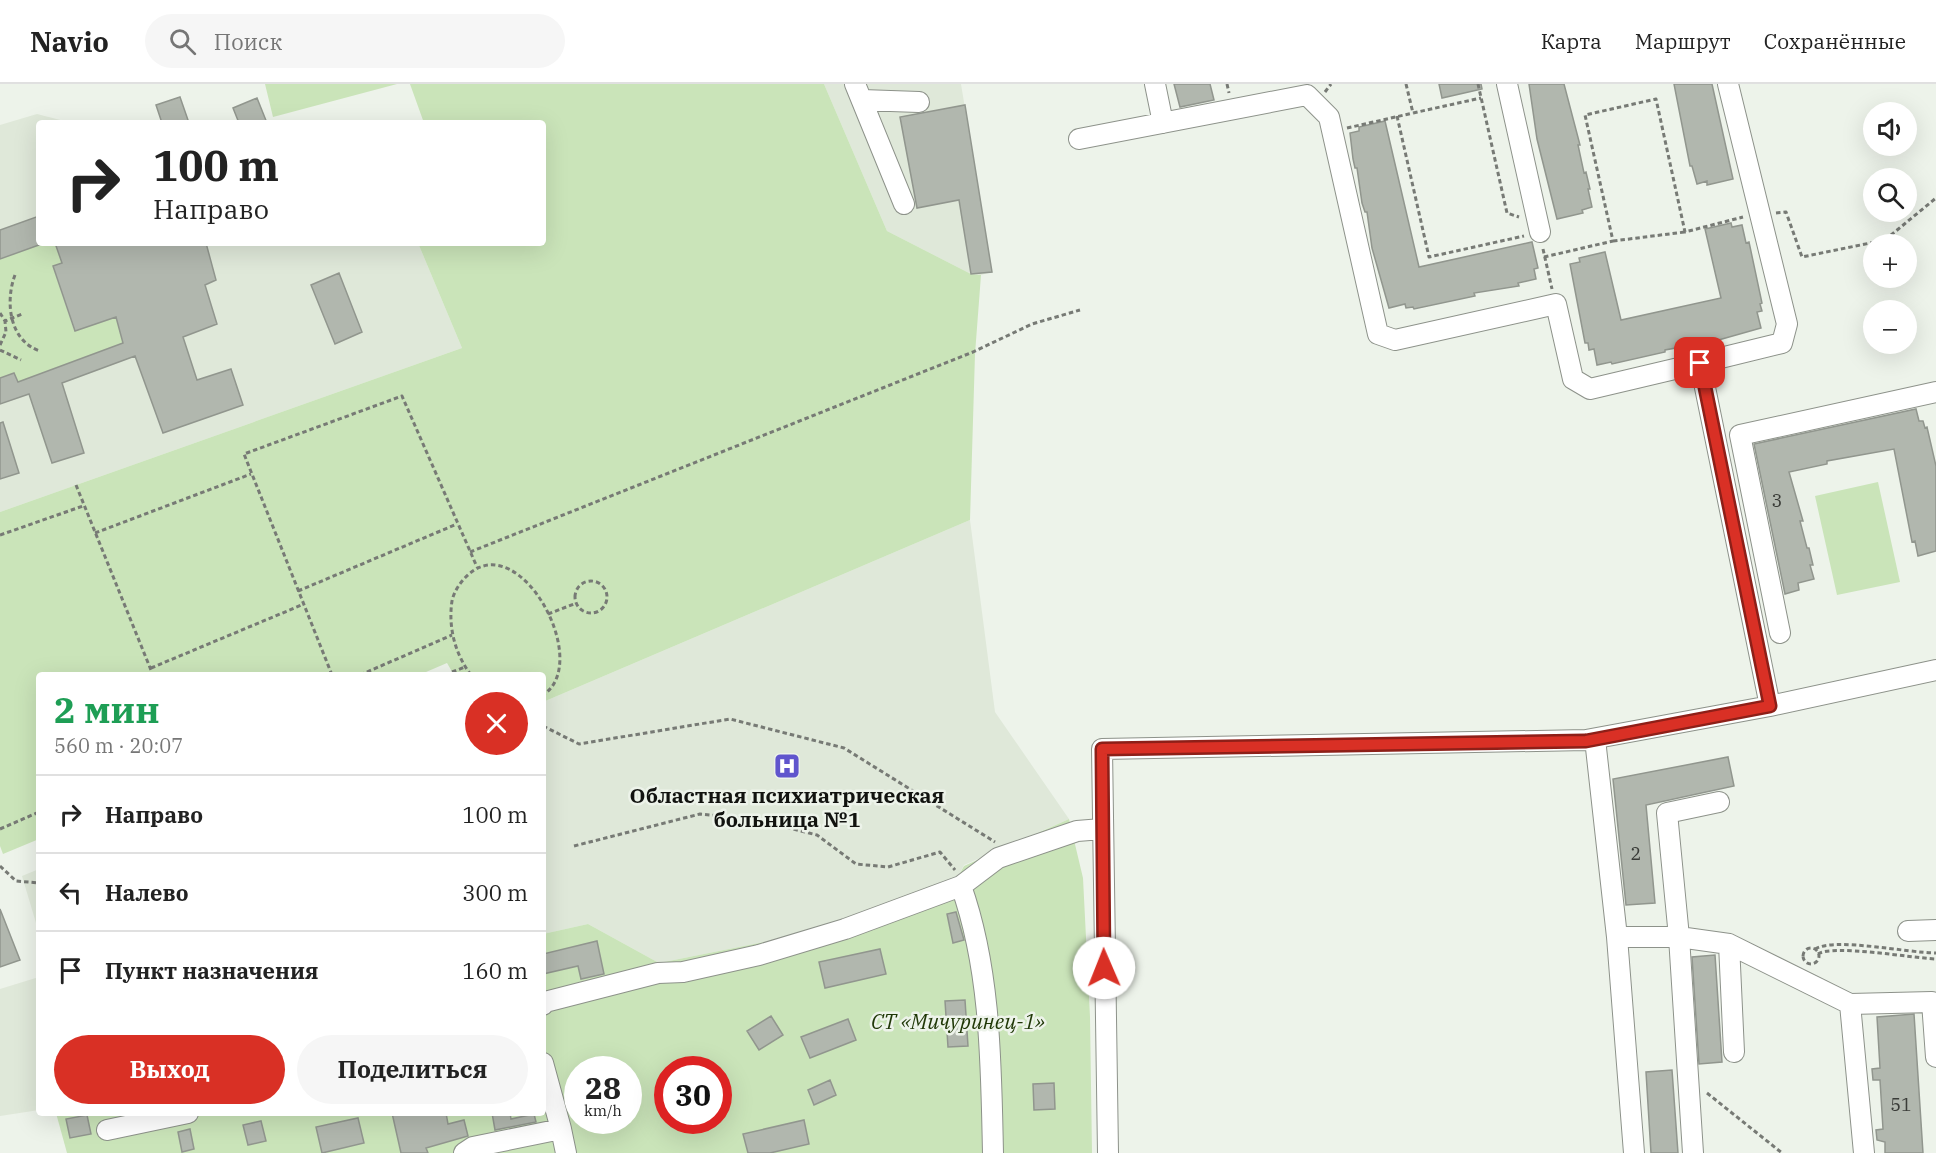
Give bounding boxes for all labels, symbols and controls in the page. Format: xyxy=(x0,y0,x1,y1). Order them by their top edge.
search box xyxy=(145,14,565,68)
text: Navio xyxy=(30,23,109,60)
icon: search xyxy=(166,25,199,58)
text: Поиск xyxy=(214,27,282,56)
text: Карта xyxy=(1541,27,1602,55)
text: Маршрут xyxy=(1635,27,1731,55)
text: Сохранённые xyxy=(1764,27,1906,55)
map controls xyxy=(1863,102,1917,354)
button: sound xyxy=(1863,102,1917,156)
text: 100 m xyxy=(153,138,279,193)
icon: right xyxy=(54,144,132,222)
button: search xyxy=(1863,168,1917,222)
text: Направо xyxy=(153,191,269,226)
button: + xyxy=(1863,234,1917,288)
button: − xyxy=(1863,300,1917,354)
pin xyxy=(1674,337,1725,388)
icon: arrive xyxy=(1683,346,1716,379)
house number: 3 xyxy=(1772,489,1782,512)
text: 2 мин xyxy=(54,686,160,733)
button: close xyxy=(465,692,528,755)
text: 560 m · 20:07 xyxy=(54,732,183,759)
hospital icon: Областная психиатрическая больница №1 xyxy=(772,751,802,781)
place label: Областная психиатрическая больница №1 xyxy=(630,781,945,833)
icon: right xyxy=(54,798,87,831)
text: Направо xyxy=(105,800,203,829)
text: 100 m xyxy=(462,800,528,829)
house number: 2 xyxy=(1631,842,1641,865)
icon: left xyxy=(54,876,87,909)
text: Налево xyxy=(105,878,189,907)
text: 300 m xyxy=(462,878,528,907)
position arrow xyxy=(1072,936,1136,1000)
icon: arrive xyxy=(54,954,87,987)
text: Пункт назначения xyxy=(105,956,319,985)
text: 160 m xyxy=(462,956,528,985)
park label: СТ «Мичуринец-1» xyxy=(871,1007,1045,1035)
button: Выход xyxy=(54,1035,285,1104)
button: Поделиться xyxy=(297,1035,528,1104)
speed limit sign: 30 xyxy=(654,1056,732,1134)
text: 28 xyxy=(585,1068,621,1107)
house number: 51 xyxy=(1890,1093,1912,1116)
text: km/h xyxy=(584,1101,622,1120)

